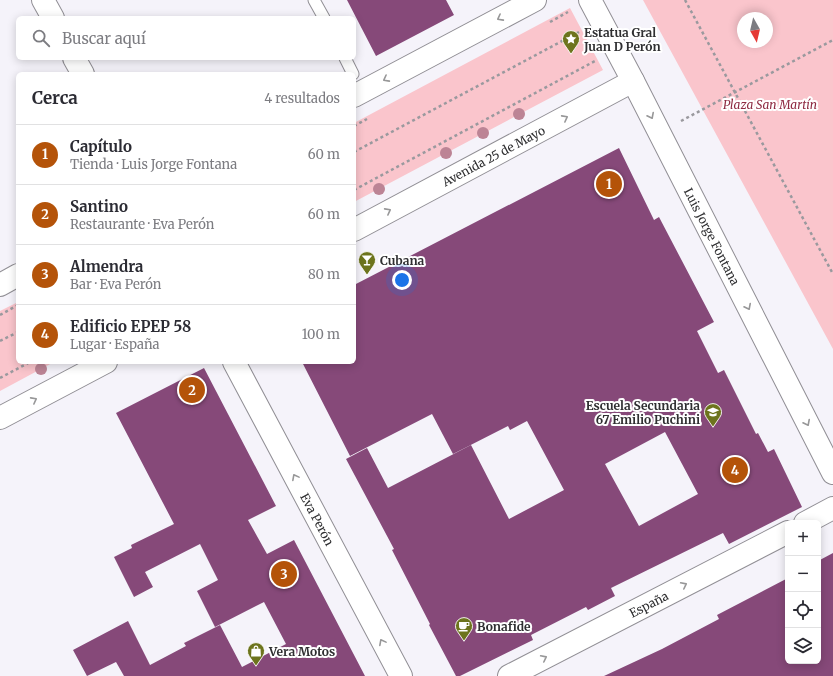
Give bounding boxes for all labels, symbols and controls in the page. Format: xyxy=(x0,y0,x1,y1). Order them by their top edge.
north arrow xyxy=(737,12,773,48)
one-way arrow xyxy=(497,13,505,21)
search box xyxy=(16,16,356,60)
place label: Estatua Gral Juan D Perón xyxy=(583,25,661,54)
icon: search xyxy=(30,27,52,49)
text: Buscar aquí xyxy=(62,29,146,48)
place icon: Estatua Gral Juan D Perón xyxy=(561,29,581,54)
one-way arrow xyxy=(382,74,390,82)
text: Cerca xyxy=(32,87,78,109)
text: 4 resultados xyxy=(264,90,340,107)
park label: Plaza San Martín xyxy=(723,97,817,112)
one-way arrow xyxy=(646,112,654,119)
one-way arrow xyxy=(561,115,568,122)
street label: Avenida 25 de Mayo xyxy=(439,122,547,190)
text: Capítulo xyxy=(70,137,132,156)
text: 1 xyxy=(42,146,48,163)
text: 60 m xyxy=(308,146,340,163)
text: Tienda · Luis Jorge Fontana xyxy=(70,156,237,173)
pin: 1 xyxy=(596,169,622,199)
street label: Luis Jorge Fontana xyxy=(681,185,744,288)
text: Santino xyxy=(70,197,128,216)
text: 2 xyxy=(41,206,49,223)
text: 60 m xyxy=(308,206,340,223)
one-way arrow xyxy=(384,209,392,216)
text: Restaurante · Eva Perón xyxy=(70,216,214,233)
bar icon: Cubana xyxy=(357,250,377,275)
place label: Cubana xyxy=(380,253,425,268)
text: Almendra xyxy=(70,257,144,276)
text: 3 xyxy=(41,266,49,283)
text: 80 m xyxy=(308,266,340,283)
your location xyxy=(392,270,412,290)
text: Bar · Eva Perón xyxy=(70,276,161,293)
one-way arrow xyxy=(743,302,751,310)
text: Edificio EPEP 58 xyxy=(70,317,191,336)
text: 4 xyxy=(41,326,49,343)
text: 100 m xyxy=(302,326,340,343)
text: Lugar · España xyxy=(70,336,160,353)
pin: 2 xyxy=(179,375,205,405)
one-way arrow xyxy=(30,397,38,405)
place label: Escuela Secundaria 67 Emilio Puchini xyxy=(586,398,700,427)
school or university icon: Escuela Secundaria 67 Emilio Puchini xyxy=(703,402,723,427)
one-way arrow xyxy=(802,418,810,426)
pin: 4 xyxy=(722,455,748,485)
one-way arrow xyxy=(293,474,300,481)
street label: Eva Perón xyxy=(298,490,338,548)
map controls xyxy=(785,520,821,664)
button: + xyxy=(785,520,821,556)
button: − xyxy=(785,556,821,592)
pin: 3 xyxy=(271,559,297,589)
one-way arrow xyxy=(680,583,687,590)
street label: España xyxy=(626,587,671,620)
button: locate xyxy=(785,592,821,628)
cafe icon: Bonafide xyxy=(454,616,474,641)
place label: Bonafide xyxy=(477,619,531,634)
button: layers xyxy=(785,628,821,664)
one-way arrow xyxy=(380,638,387,646)
shop icon: Vera Motos xyxy=(246,641,266,666)
place label: Vera Motos xyxy=(268,644,335,659)
one-way arrow xyxy=(540,655,547,663)

